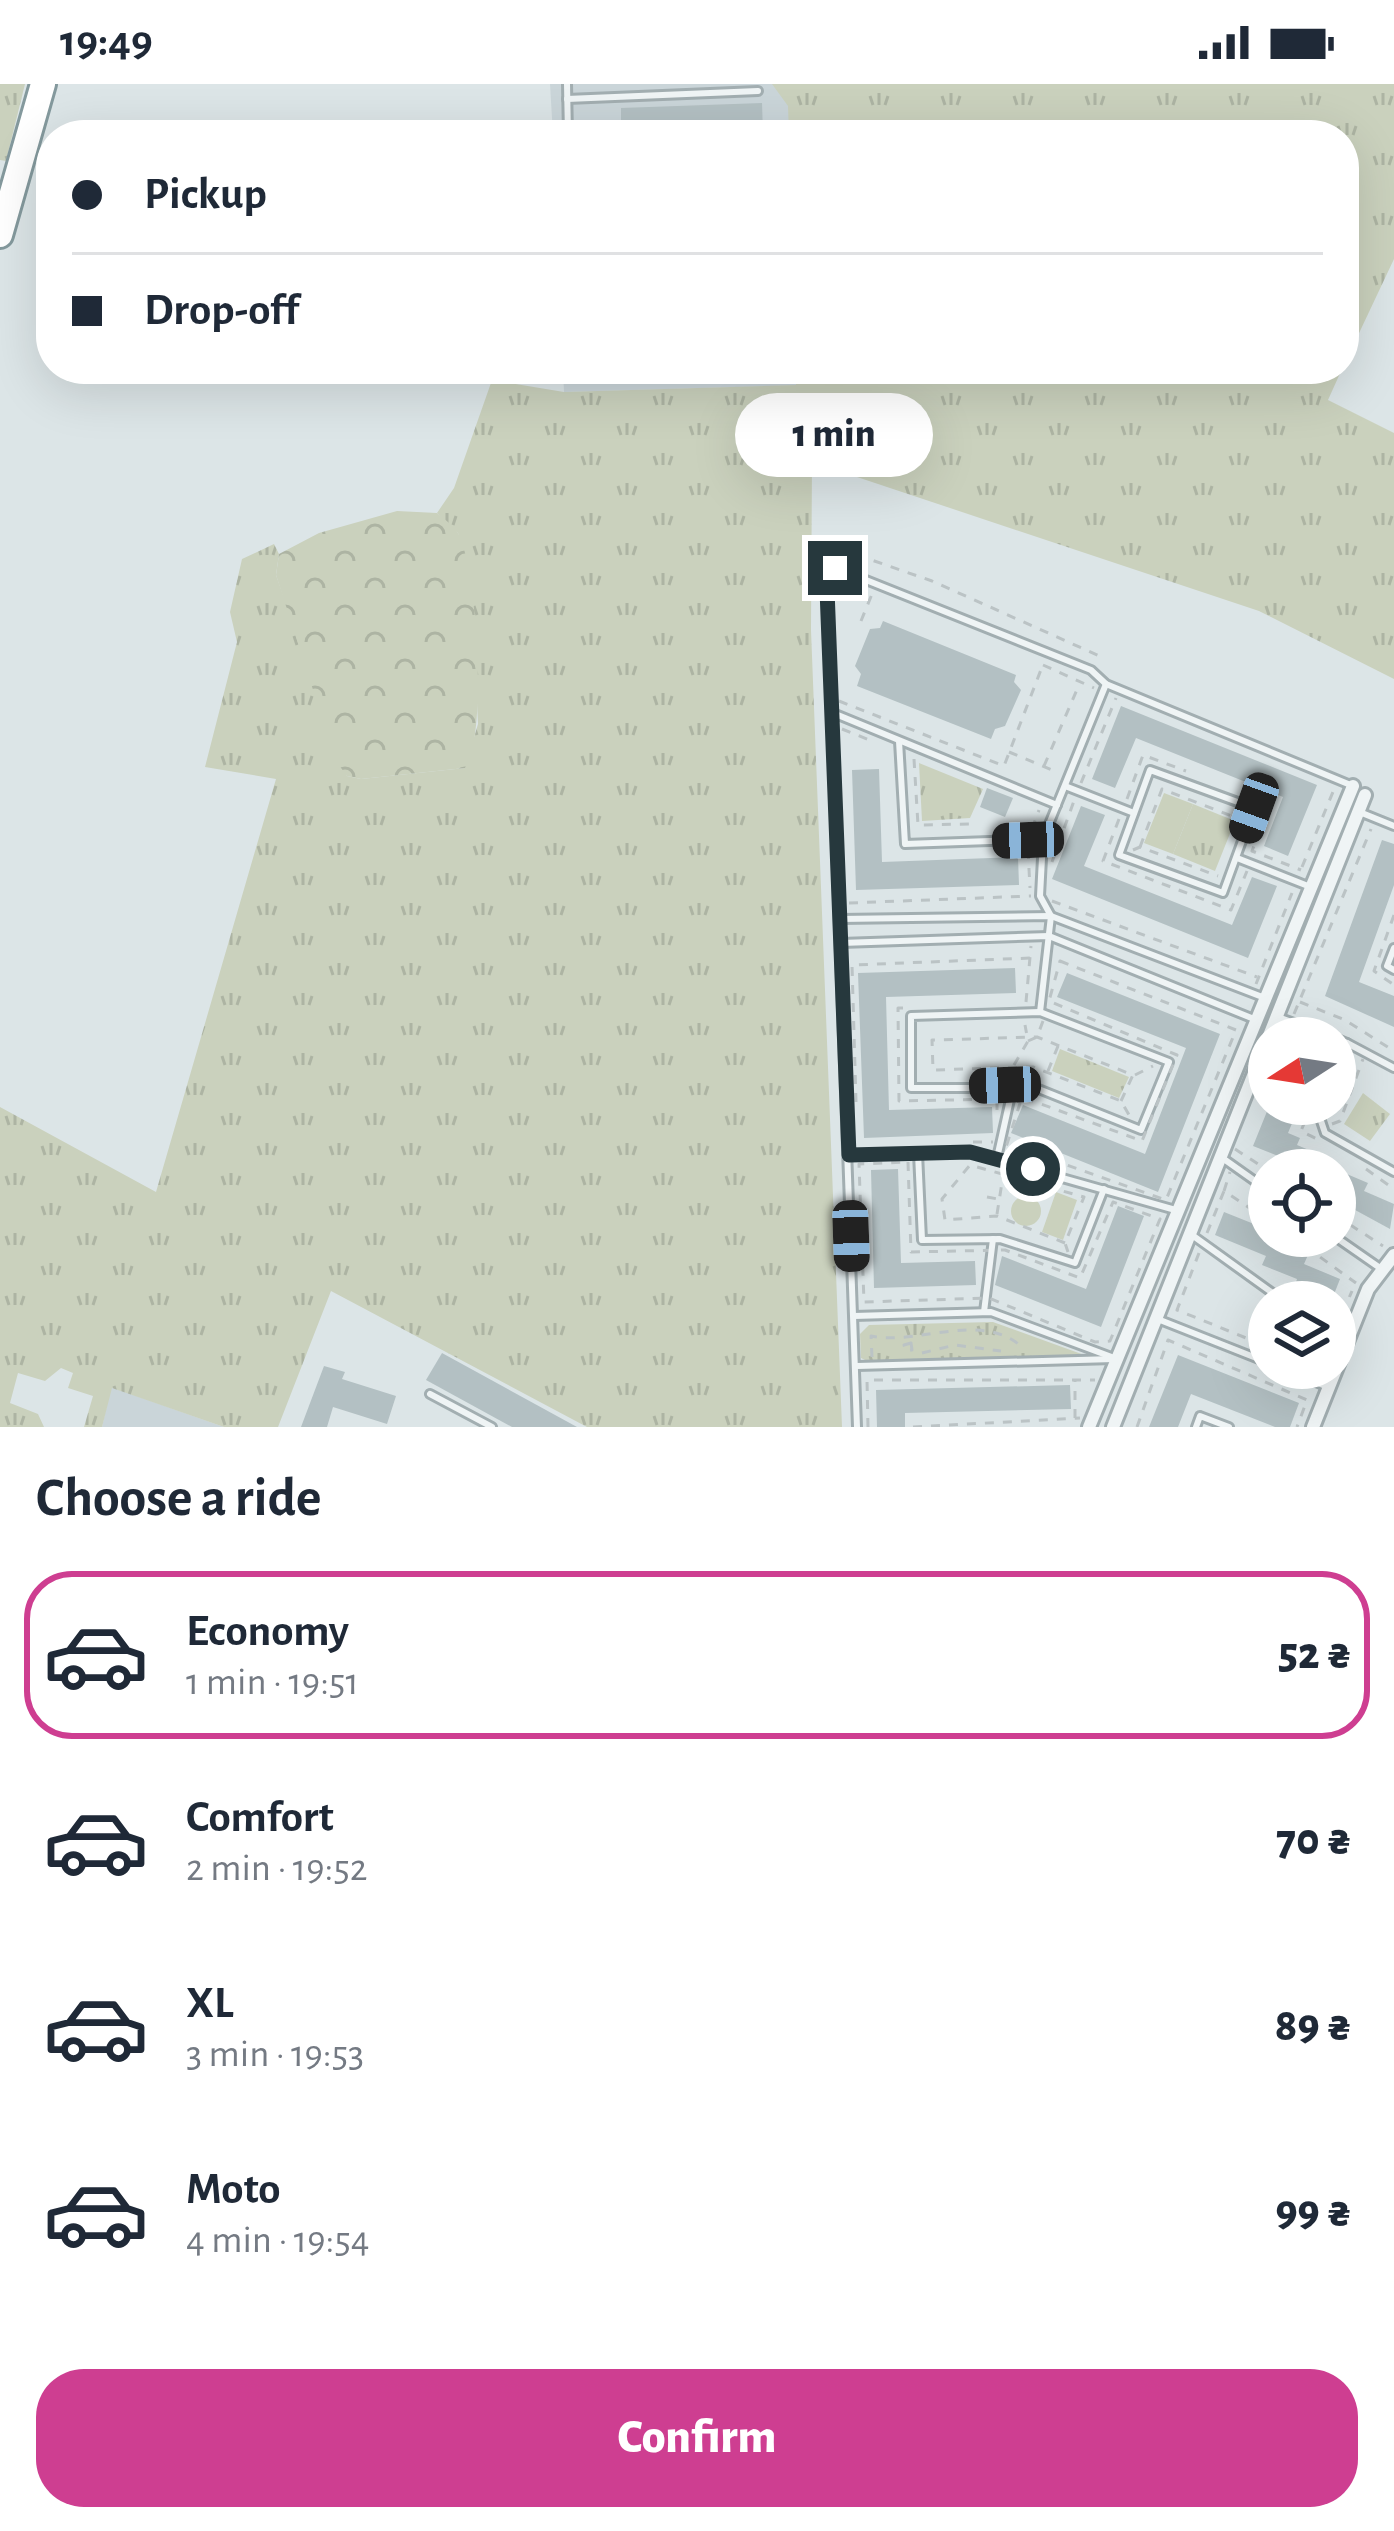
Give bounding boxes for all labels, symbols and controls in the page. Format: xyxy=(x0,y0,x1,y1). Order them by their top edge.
text: 19:49 xyxy=(60,19,153,64)
text: Pickup xyxy=(144,172,267,217)
text: Drop-off xyxy=(144,288,299,333)
callout: 1 min xyxy=(736,394,934,478)
text: 1 min xyxy=(792,415,876,454)
route end xyxy=(808,541,862,595)
car xyxy=(1225,768,1283,848)
car xyxy=(991,821,1065,859)
north arrow xyxy=(1248,1017,1356,1125)
map controls xyxy=(1248,1017,1356,1389)
car xyxy=(968,1066,1042,1104)
route start xyxy=(1006,1142,1060,1196)
button: locate xyxy=(1248,1149,1356,1257)
car xyxy=(832,1199,870,1273)
button: layers xyxy=(1248,1281,1356,1389)
text: Choose a ride xyxy=(36,1472,322,1526)
icon: car xyxy=(42,1601,150,1709)
text: Economy xyxy=(186,1609,349,1654)
text: 52 ₴ xyxy=(1278,1632,1352,1677)
text: 1 min · 19:51 xyxy=(186,1663,359,1702)
icon: car xyxy=(42,1787,150,1895)
text: Comfort xyxy=(186,1795,334,1840)
text: 70 ₴ xyxy=(1276,1818,1352,1863)
text: 2 min · 19:52 xyxy=(186,1849,367,1888)
icon: car xyxy=(42,1973,150,2081)
text: XL xyxy=(186,1981,234,2026)
text: 89 ₴ xyxy=(1275,2004,1352,2049)
text: 3 min · 19:53 xyxy=(186,2035,364,2074)
icon: car xyxy=(42,2159,150,2267)
text: Moto xyxy=(186,2167,281,2212)
text: 99 ₴ xyxy=(1275,2190,1352,2235)
text: 4 min · 19:54 xyxy=(186,2221,370,2260)
button: Confirm xyxy=(36,2369,1358,2507)

